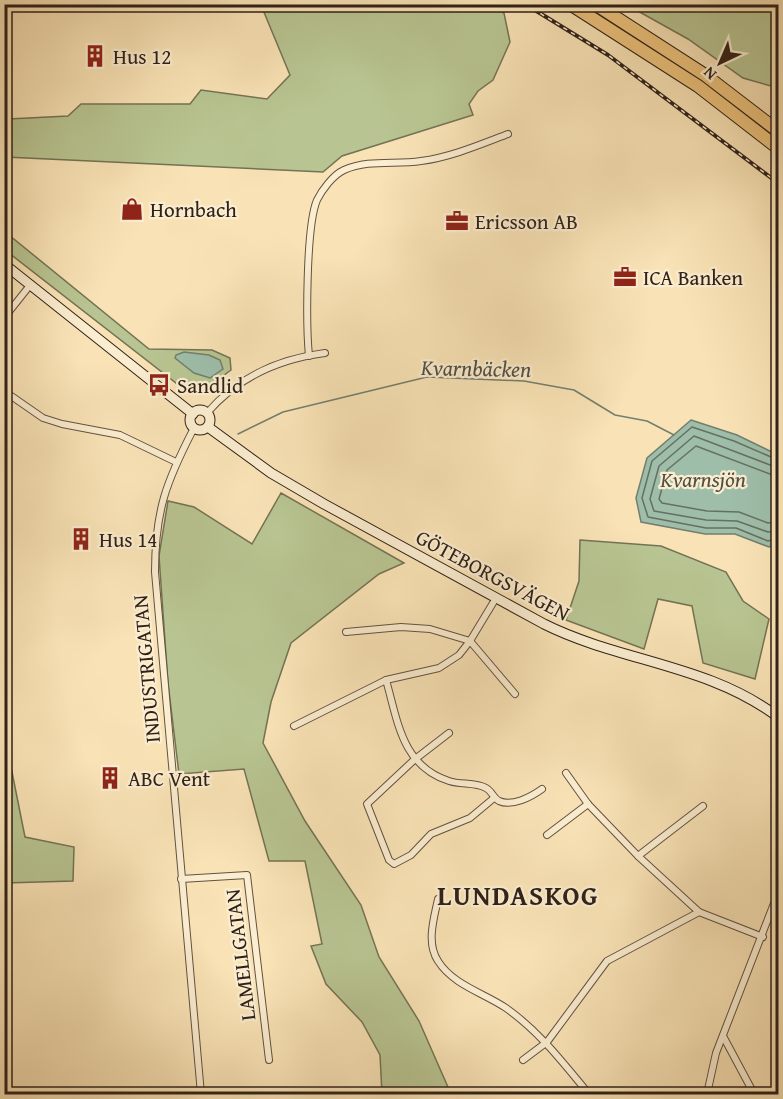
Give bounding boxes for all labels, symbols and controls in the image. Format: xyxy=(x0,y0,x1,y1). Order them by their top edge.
north arrow xyxy=(690,33,750,93)
place label: Hus 12 xyxy=(113,41,171,72)
building icon: Hus 12 xyxy=(82,43,108,69)
text: N xyxy=(697,61,722,86)
place label: Hornbach xyxy=(150,194,237,225)
shop icon: Hornbach xyxy=(119,196,145,222)
place label: Ericsson AB xyxy=(475,206,578,237)
office icon: Ericsson AB xyxy=(444,208,470,234)
place label: ICA Banken xyxy=(643,262,743,293)
office icon: ICA Banken xyxy=(612,264,638,290)
water label: Kvarnbäcken xyxy=(419,351,532,385)
place label: Sandlid xyxy=(177,370,244,401)
bus stop icon: Sandlid xyxy=(146,372,172,398)
water label: Kvarnsjön xyxy=(659,463,746,495)
street label: GÖTEBORGSVÄGEN xyxy=(411,521,576,629)
place label: Hus 14 xyxy=(99,524,157,555)
building icon: Hus 14 xyxy=(68,526,94,552)
street label: INDUSTRIGATAN xyxy=(124,593,168,744)
place label: ABC Vent xyxy=(128,763,211,794)
building icon: ABC Vent xyxy=(97,765,123,791)
district label: LUNDASKOG xyxy=(437,875,599,915)
street label: LAMELLGATAN xyxy=(217,887,263,1023)

